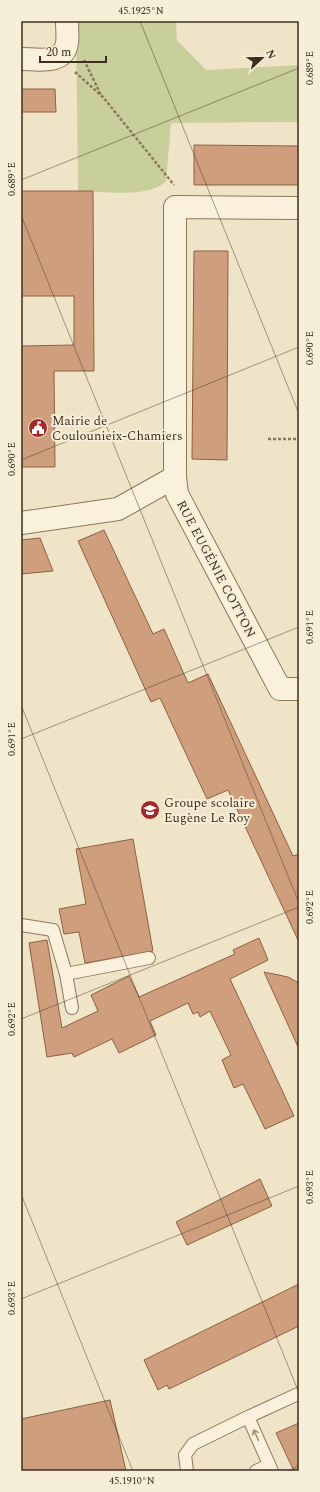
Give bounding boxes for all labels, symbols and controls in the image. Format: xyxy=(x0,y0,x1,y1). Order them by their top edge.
text: 45.1925°N xyxy=(118,3,164,19)
scale bar xyxy=(40,38,106,64)
north arrow xyxy=(242,38,282,78)
text: 20 m xyxy=(46,43,71,62)
text: N xyxy=(261,47,280,62)
text: 0.689°E xyxy=(302,51,318,85)
text: 0.689°E xyxy=(4,162,20,196)
text: 0.690°E xyxy=(302,331,318,365)
place label: Mairie de Coulounieix-Chamiers xyxy=(52,411,183,446)
public building icon: Mairie de Coulounieix-Chamiers xyxy=(27,417,49,439)
text: 0.690°E xyxy=(4,442,20,476)
street label: RUE EUGÉNIE COTTON xyxy=(171,497,261,641)
text: 0.691°E xyxy=(302,610,318,644)
text: 0.691°E xyxy=(4,722,20,756)
place label: Groupe scolaire Eugène Le Roy xyxy=(164,793,255,828)
school or university icon: Groupe scolaire Eugène Le Roy xyxy=(139,799,161,821)
text: 0.692°E xyxy=(302,890,318,924)
text: 0.692°E xyxy=(4,1002,20,1036)
text: 0.693°E xyxy=(302,1170,318,1204)
text: 0.693°E xyxy=(4,1281,20,1315)
one-way arrow xyxy=(252,1430,259,1442)
text: 45.1910°N xyxy=(109,1473,155,1489)

